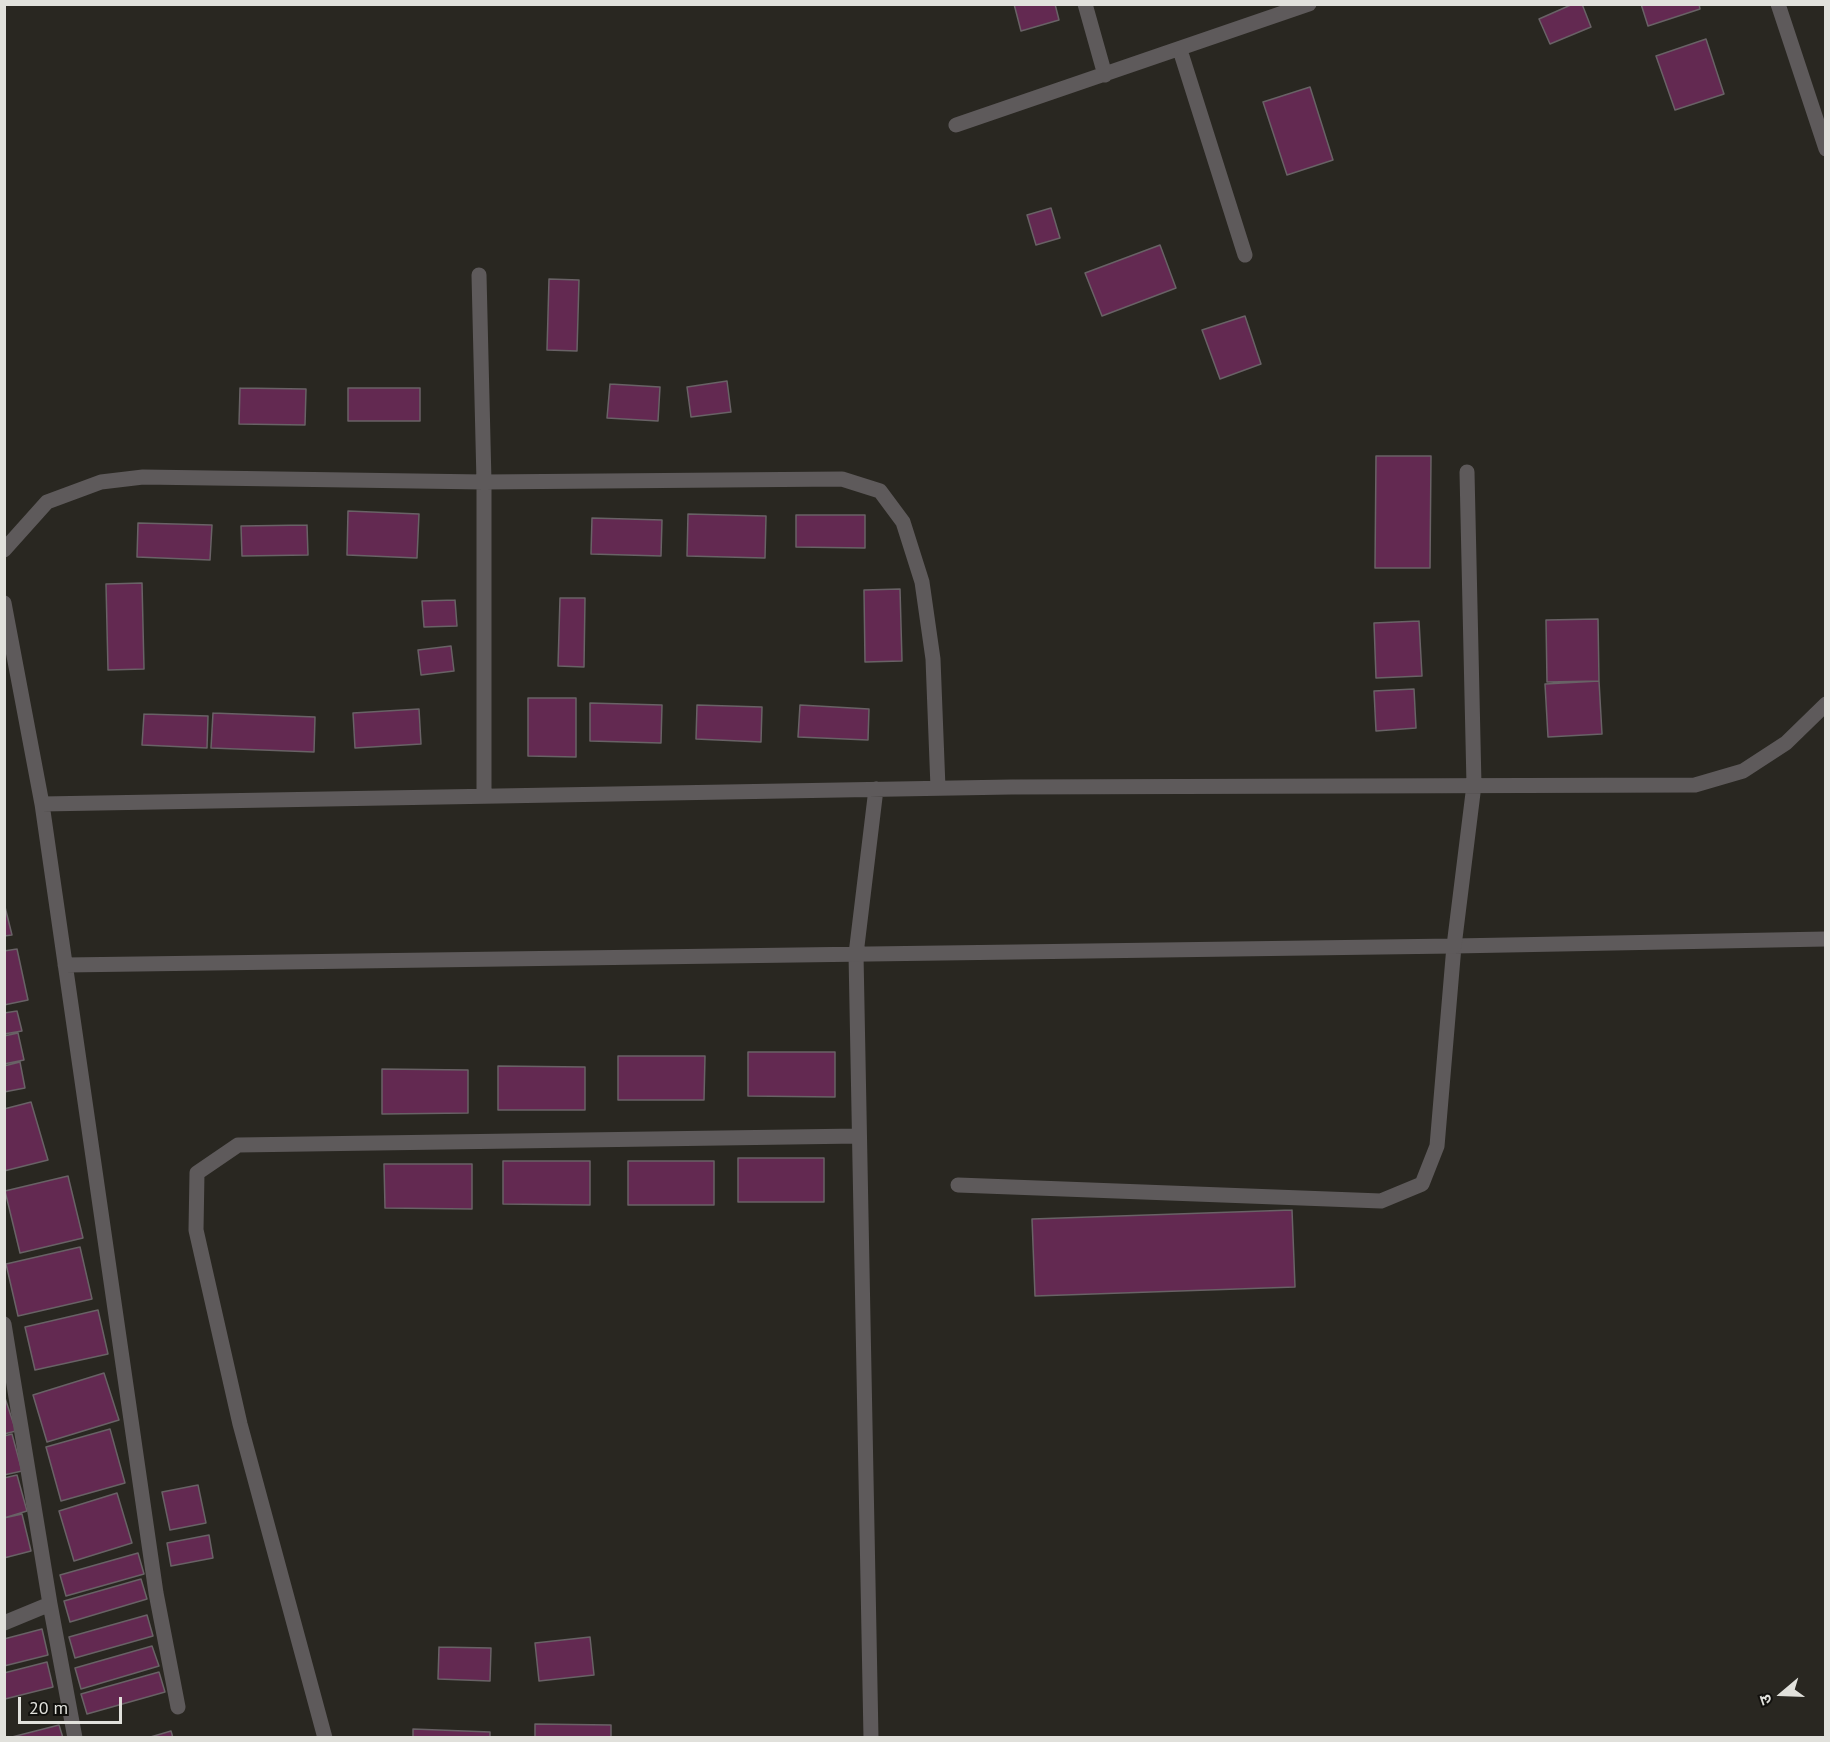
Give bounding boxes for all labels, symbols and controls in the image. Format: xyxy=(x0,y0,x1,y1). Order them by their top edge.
north arrow xyxy=(1752,1664,1812,1724)
scale bar xyxy=(21,1685,124,1723)
text: उ xyxy=(1754,1692,1776,1708)
text: 20 m xyxy=(29,1696,68,1719)

